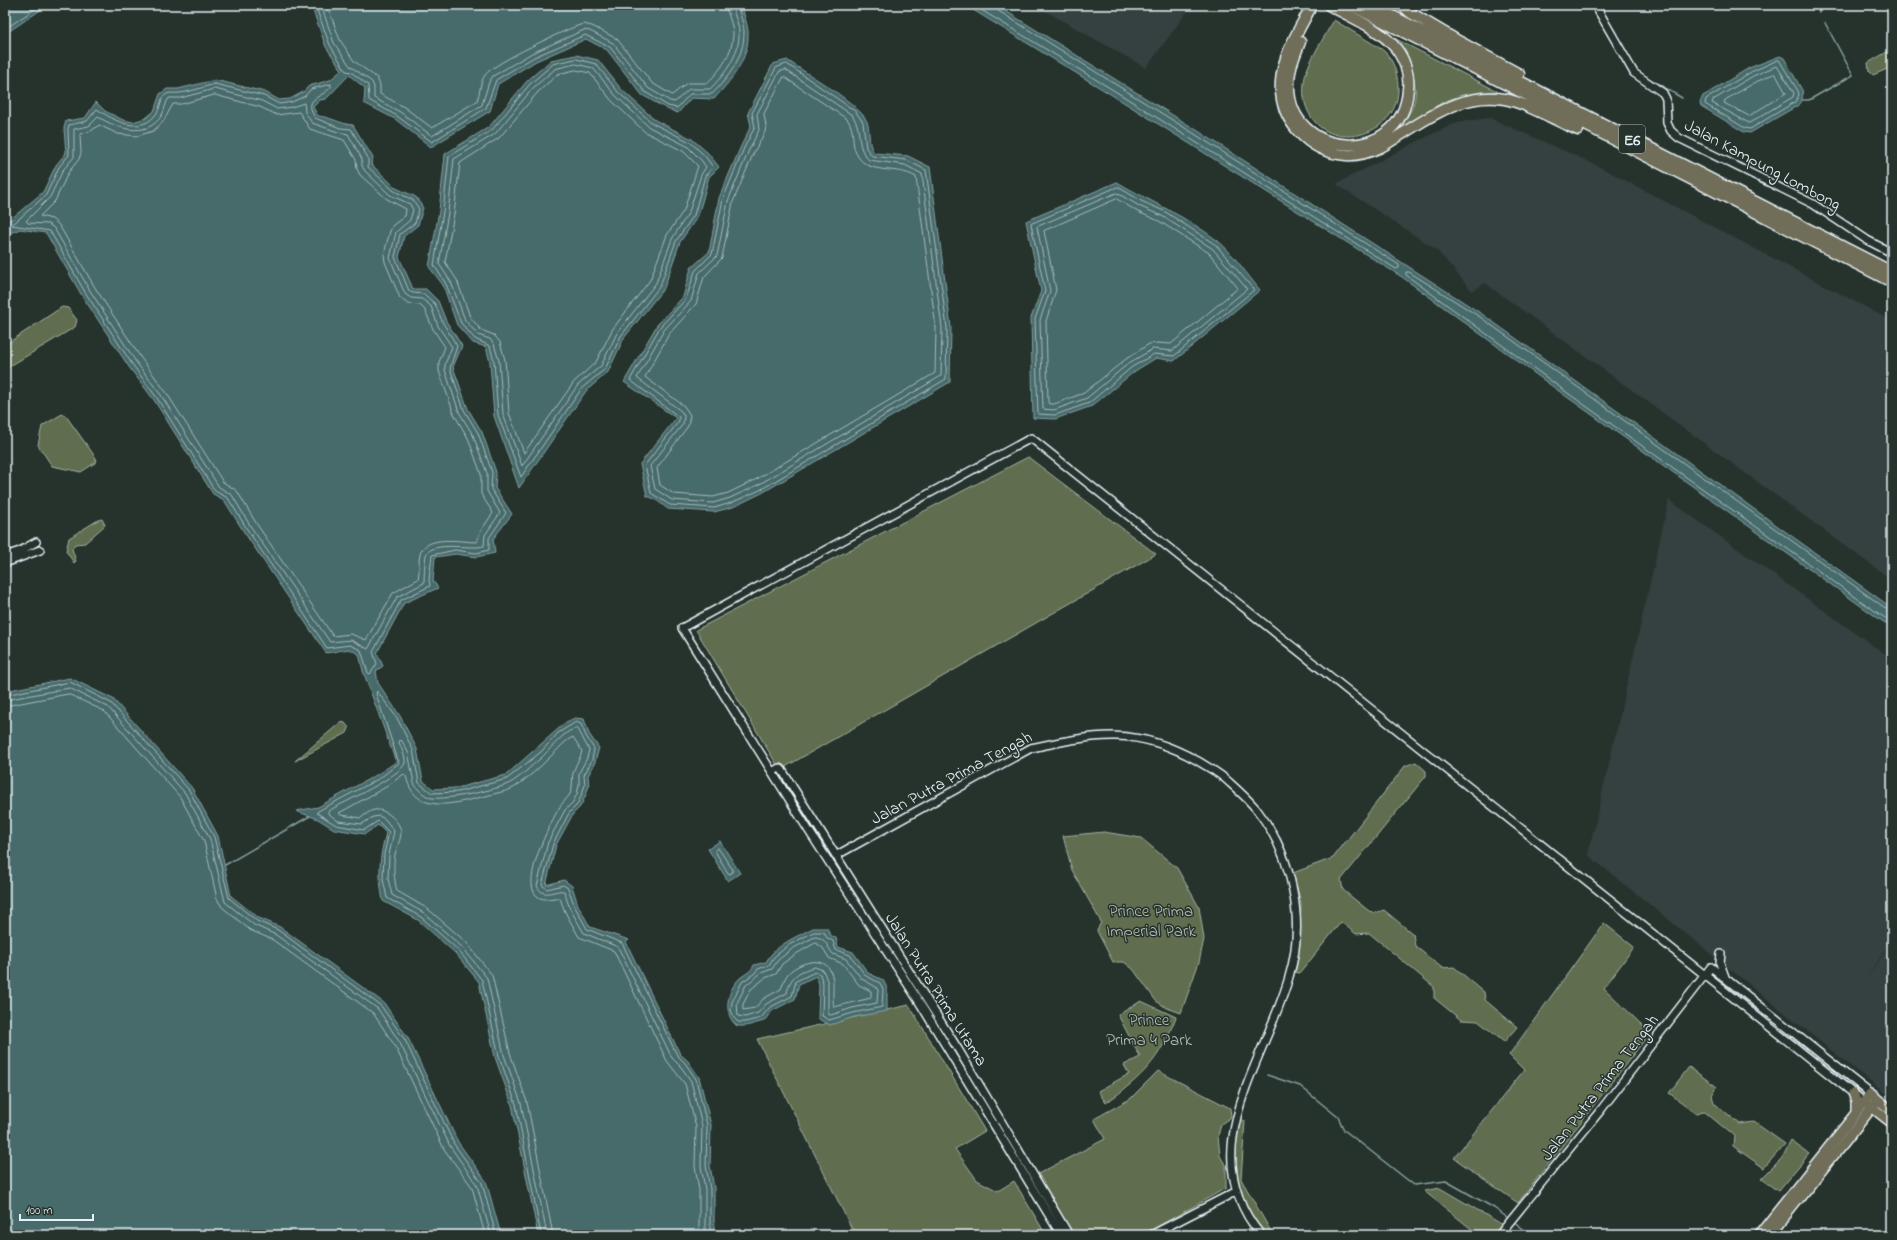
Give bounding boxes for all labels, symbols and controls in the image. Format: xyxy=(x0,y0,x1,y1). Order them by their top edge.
street label: Jalan Kampung Lombong xyxy=(1679,113,1845,219)
road number: E6 xyxy=(1619,125,1645,153)
street label: Jalan Putra Prima Tengah xyxy=(867,725,1038,833)
park label: Prince Prima Imperial Park xyxy=(1106,899,1196,944)
street label: Jalan Putra Prima Utama xyxy=(878,908,993,1071)
park label: Prince Prima 4 Park xyxy=(1106,1008,1192,1053)
street label: Jalan Putra Prima Tengah xyxy=(1535,1010,1667,1168)
scale bar xyxy=(20,1196,93,1222)
text: 100 m xyxy=(26,1202,53,1220)

